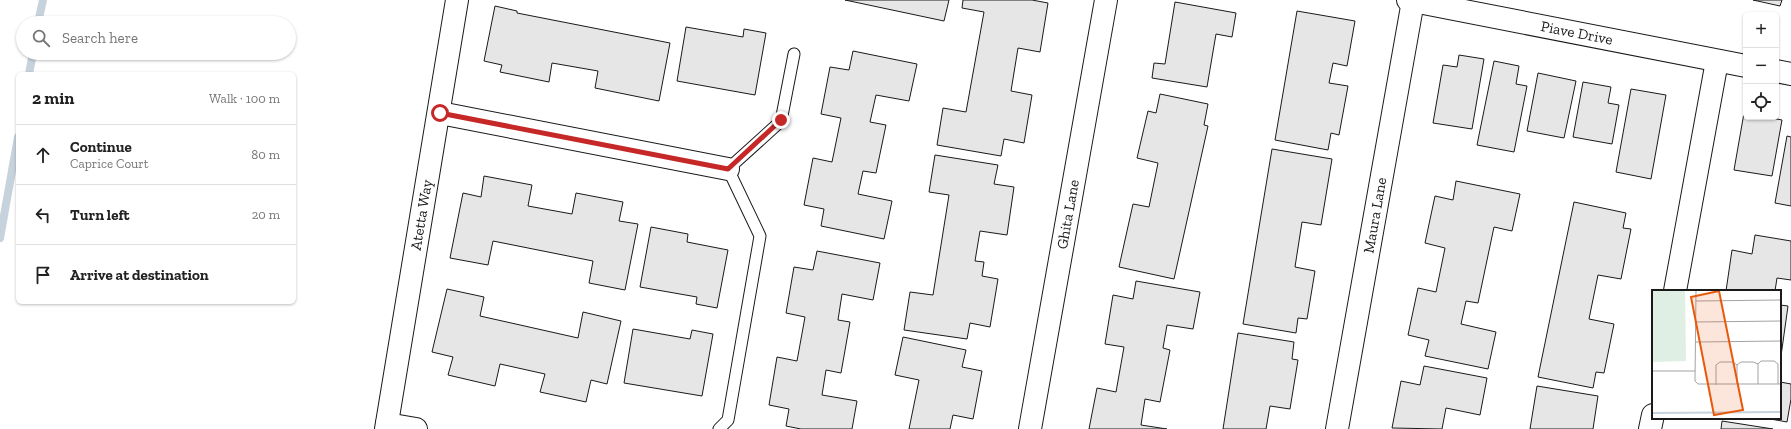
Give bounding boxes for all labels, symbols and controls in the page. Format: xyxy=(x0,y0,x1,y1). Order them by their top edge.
map controls xyxy=(1743,12,1779,120)
button: + xyxy=(1743,12,1779,48)
search box xyxy=(16,16,296,60)
street label: Piave Drive xyxy=(1539,17,1614,49)
icon: search xyxy=(30,27,52,49)
text: Search here xyxy=(62,29,138,47)
button: − xyxy=(1743,48,1779,84)
button: locate xyxy=(1743,84,1779,120)
text: 2 min xyxy=(32,88,74,108)
text: Walk · 100 m xyxy=(209,91,280,106)
route start xyxy=(431,104,449,122)
route end xyxy=(772,111,790,129)
text: Continue xyxy=(70,138,132,156)
icon: ahead xyxy=(32,144,54,166)
text: 80 m xyxy=(251,147,280,162)
text: Caprice Court xyxy=(70,156,149,171)
street label: Maura Lane xyxy=(1359,176,1391,255)
street label: Atetta Way xyxy=(407,178,436,252)
street label: Ghita Lane xyxy=(1053,178,1083,251)
icon: left xyxy=(32,204,54,226)
text: Turn left xyxy=(70,206,130,224)
text: 20 m xyxy=(252,207,280,222)
icon: arrive xyxy=(32,264,54,286)
text: Arrive at destination xyxy=(70,266,209,284)
inset map xyxy=(1652,290,1781,419)

